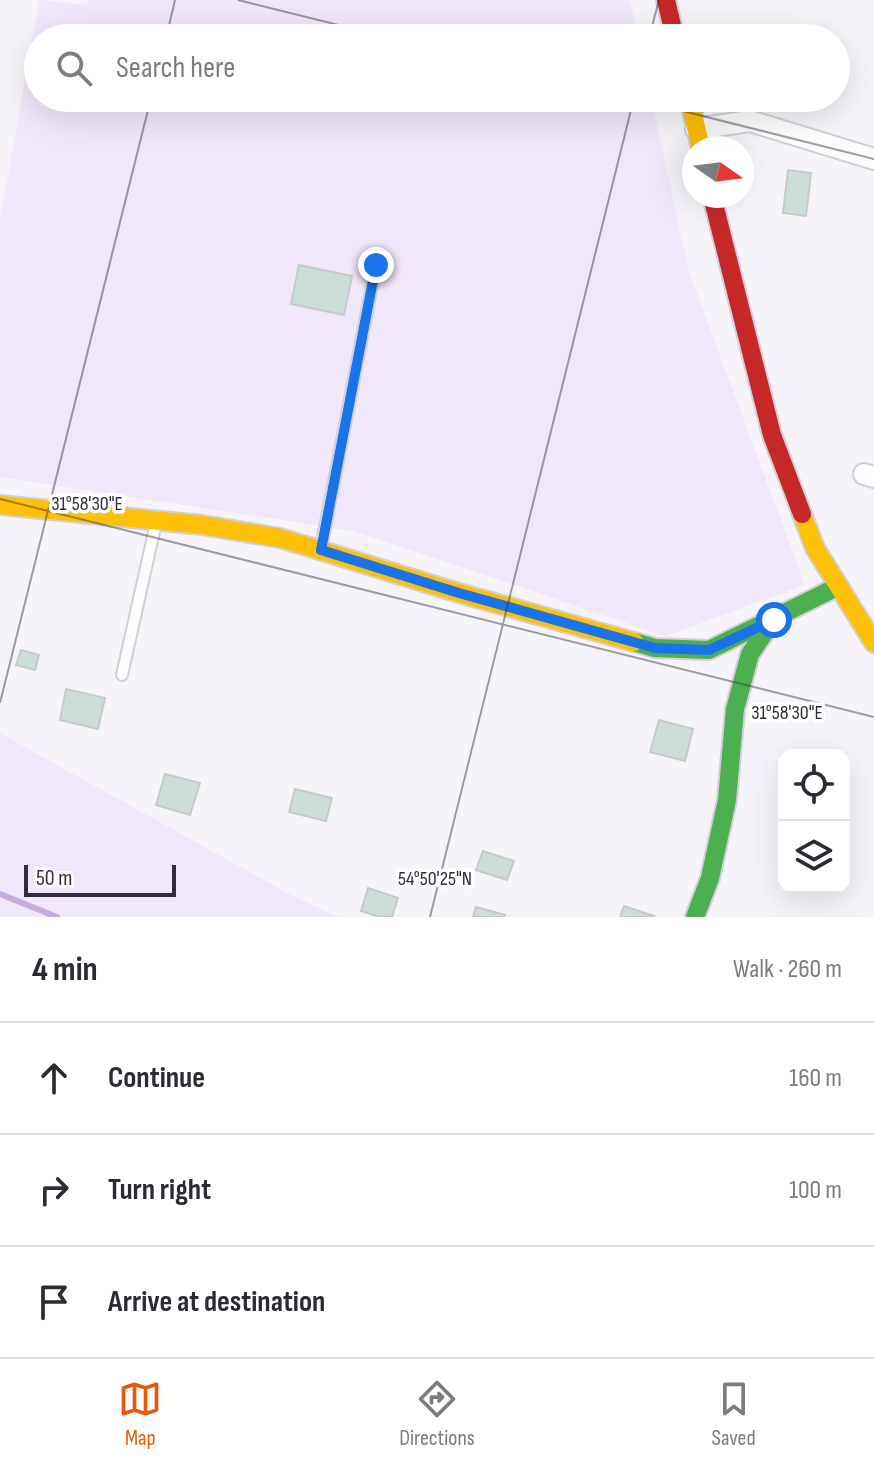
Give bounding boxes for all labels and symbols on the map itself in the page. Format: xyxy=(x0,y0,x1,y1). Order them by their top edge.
north arrow xyxy=(682,136,754,208)
route end xyxy=(358,247,394,283)
text: 31°58'30"E xyxy=(51,492,123,516)
route start xyxy=(756,602,792,638)
text: 31°58'30"E xyxy=(751,701,823,725)
scale bar xyxy=(24,861,176,897)
text: 54°50'25"N xyxy=(398,867,472,891)

